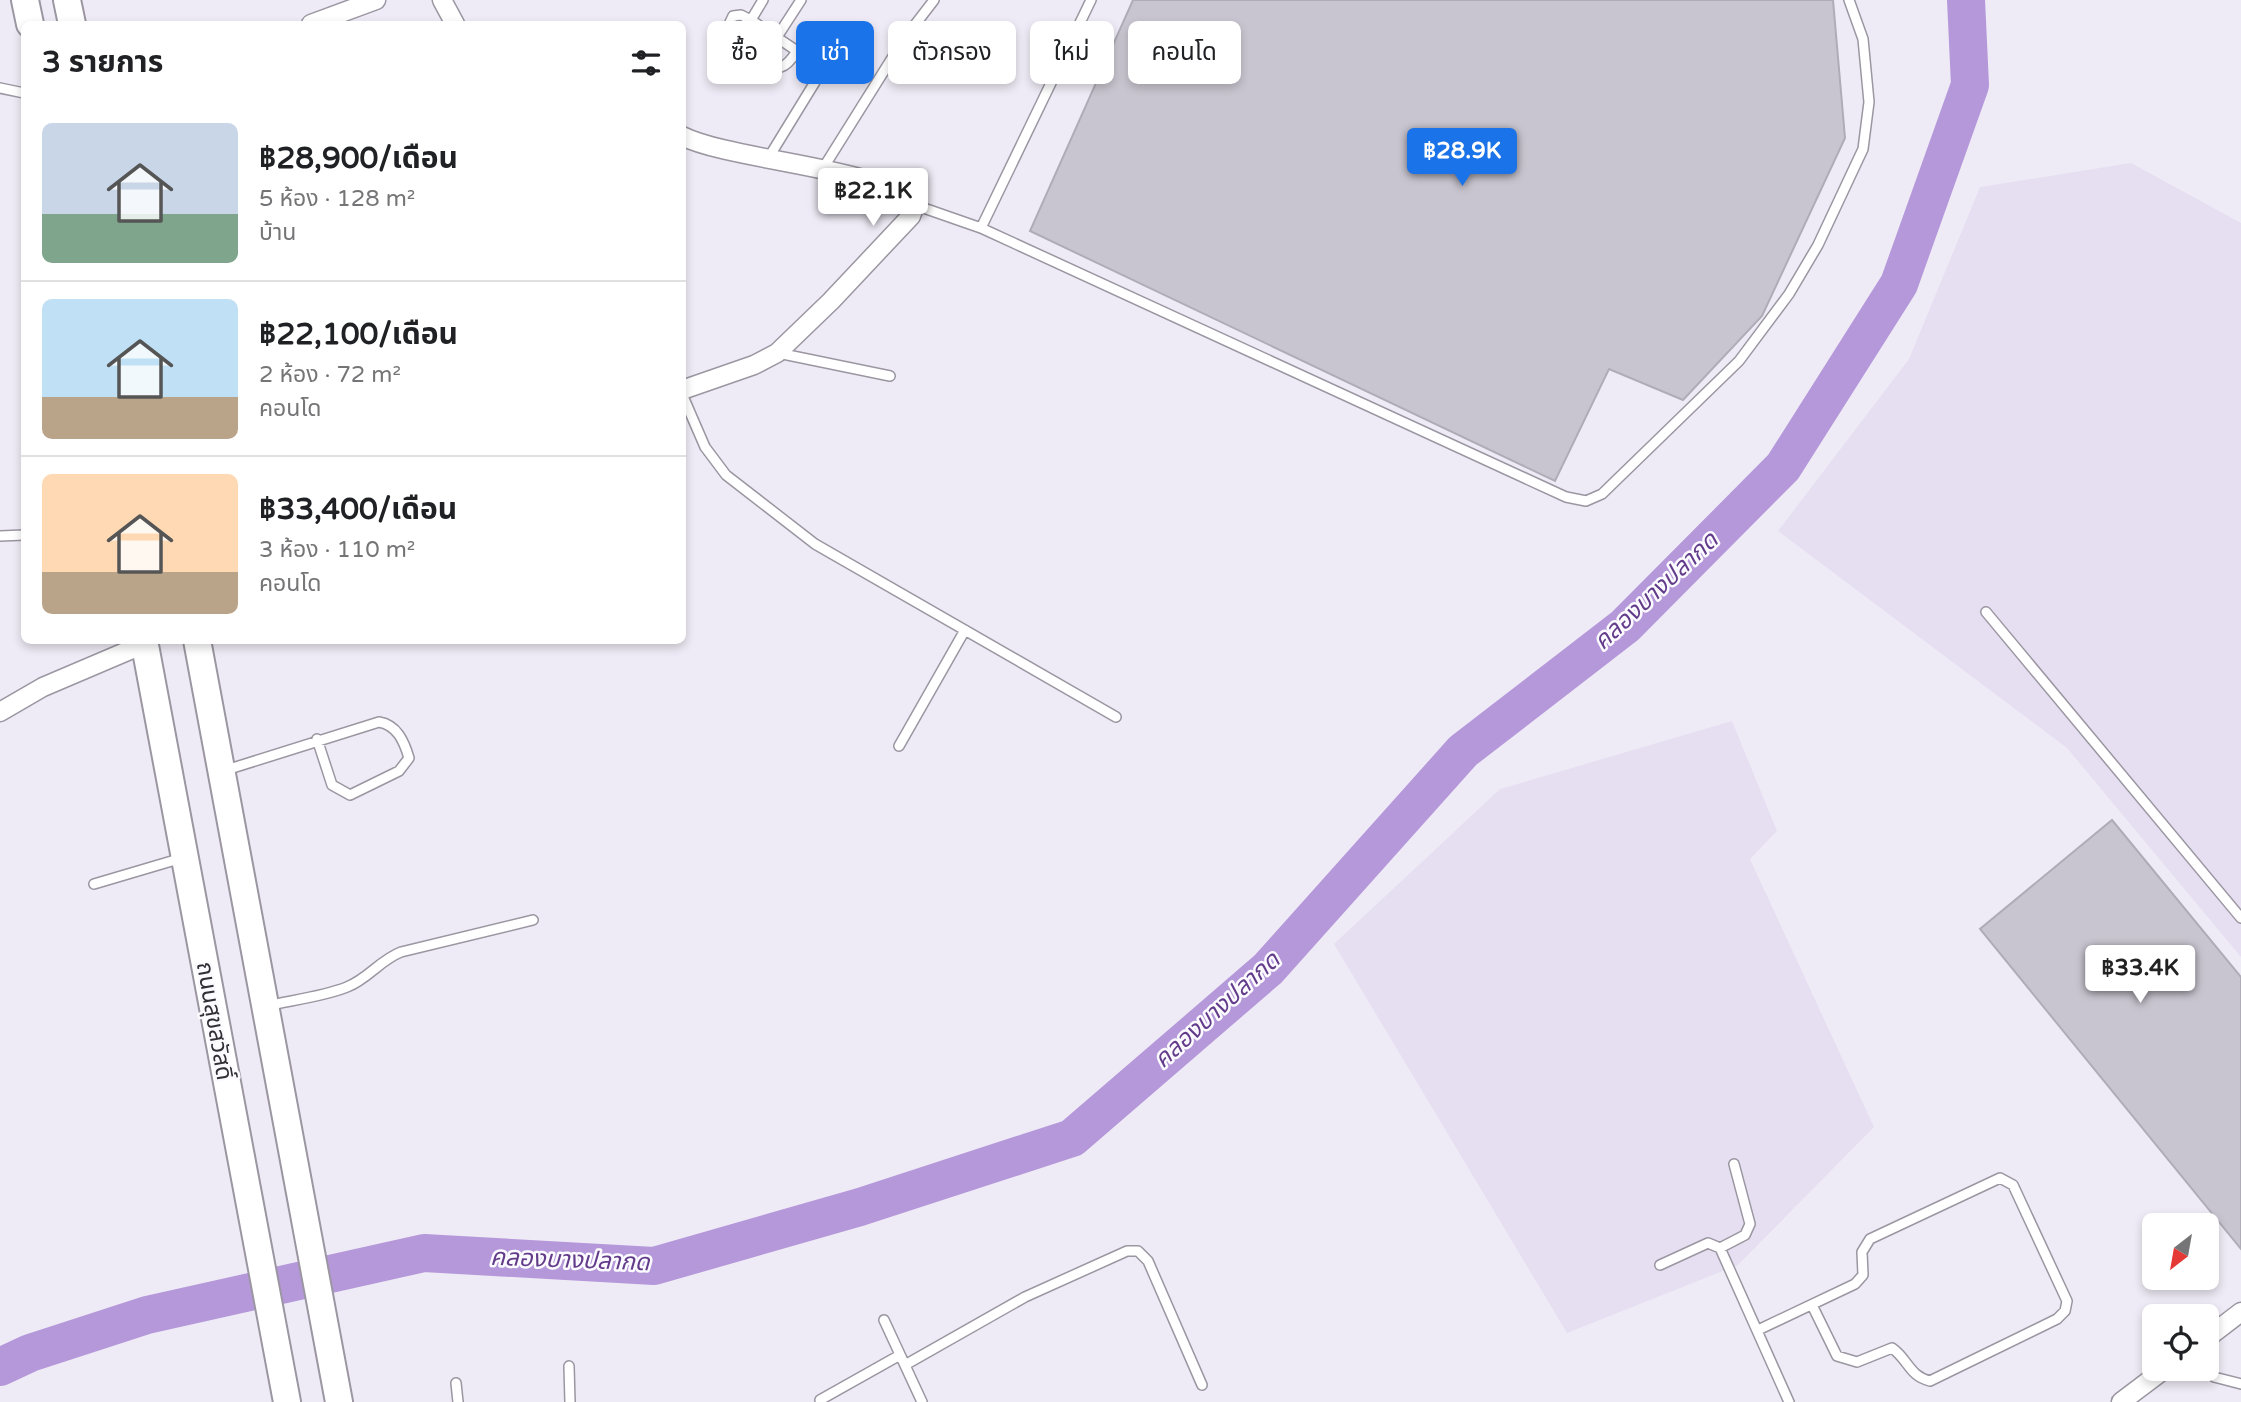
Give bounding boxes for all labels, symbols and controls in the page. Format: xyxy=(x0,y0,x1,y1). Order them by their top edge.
chip: ซื้อ xyxy=(707,21,782,84)
chip: เช่า xyxy=(796,21,874,84)
chip: ตัวกรอง xyxy=(888,21,1016,84)
chip: ใหม่ xyxy=(1030,21,1114,84)
chip: คอนโด xyxy=(1128,21,1241,84)
text: 3 รายการ xyxy=(42,44,163,81)
icon: filters xyxy=(627,44,665,82)
pin: ฿28.9K xyxy=(1405,128,1519,188)
text: ฿28.9K xyxy=(1423,137,1501,165)
text: ฿28,900/เดือน xyxy=(259,140,458,177)
icon: home xyxy=(98,151,182,235)
pin: ฿22.1K xyxy=(816,168,930,228)
text: ฿22.1K xyxy=(834,177,912,205)
text: 5 ห้อง · 128 m² xyxy=(259,185,415,213)
text: บ้าน xyxy=(259,219,296,247)
text: ฿22,100/เดือน xyxy=(259,316,458,353)
icon: home xyxy=(98,327,182,411)
text: 2 ห้อง · 72 m² xyxy=(259,361,401,389)
text: คอนโด xyxy=(259,395,321,423)
text: ฿33,400/เดือน xyxy=(259,491,457,528)
icon: home xyxy=(98,502,182,586)
water label: คลองบางปลากด xyxy=(1588,525,1725,656)
text: 3 ห้อง · 110 m² xyxy=(259,536,415,564)
text: คอนโด xyxy=(259,570,321,598)
water label: คลองบางปลากด xyxy=(1148,945,1287,1074)
pin: ฿33.4K xyxy=(2083,946,2197,1005)
text: ฿33.4K xyxy=(2101,954,2179,982)
street label: ถนนสุขสวัสดิ์ xyxy=(190,960,239,1082)
north arrow xyxy=(2142,1213,2219,1290)
map controls xyxy=(2142,1213,2219,1381)
water label: คลองบางปลากด xyxy=(490,1243,651,1277)
button: locate xyxy=(2142,1304,2219,1381)

